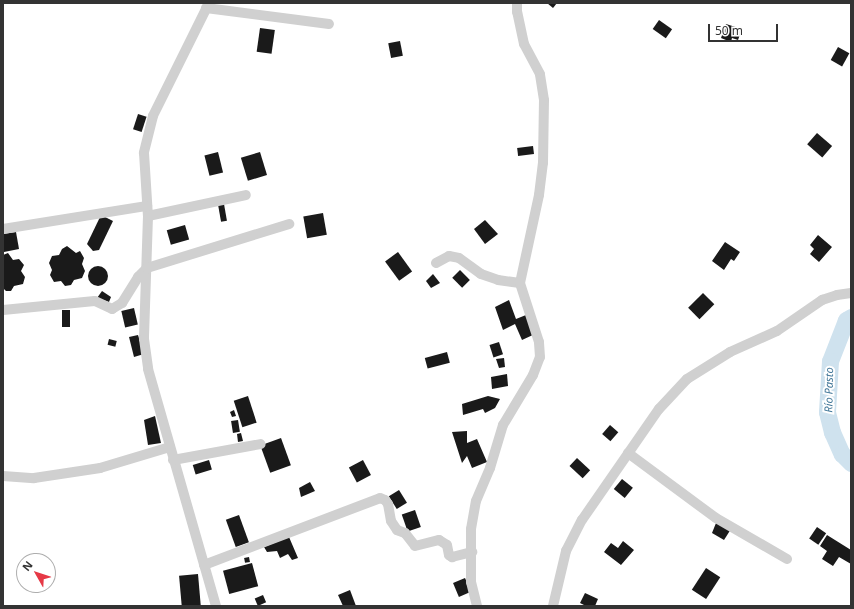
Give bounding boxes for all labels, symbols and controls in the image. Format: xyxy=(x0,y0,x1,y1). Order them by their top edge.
scale bar xyxy=(710,16,780,42)
text: 50 m xyxy=(715,22,743,39)
water label: Río Pasto xyxy=(822,367,836,413)
north arrow xyxy=(16,553,56,593)
text: N xyxy=(18,558,36,574)

